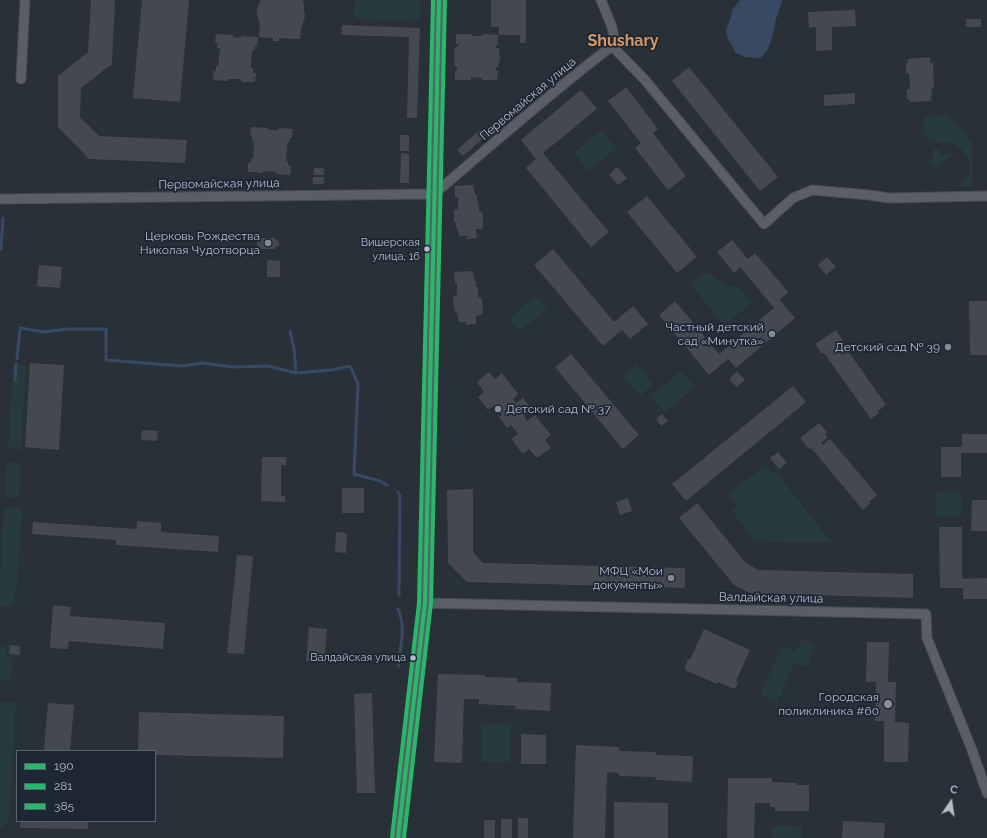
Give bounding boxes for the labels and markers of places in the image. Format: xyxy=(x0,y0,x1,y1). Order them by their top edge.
place label: Церковь Рождества Николая Чудотворца xyxy=(140,229,260,257)
place label: Вишерская улица, 16 xyxy=(361,236,420,262)
marker: Церковь Рождества Николая Чудотворца xyxy=(263,238,273,248)
marker: Вишерская улица, 16 xyxy=(422,244,432,254)
place label: Частный детский сад «Минутка» xyxy=(665,320,764,348)
marker: Частный детский сад «Минутка» xyxy=(767,329,777,339)
place label: Детский сад № 39 xyxy=(835,340,940,354)
marker: Детский сад № 39 xyxy=(943,342,953,352)
place label: Детский сад № 37 xyxy=(506,402,611,416)
marker: Детский сад № 37 xyxy=(493,404,503,414)
place label: МФЦ «Мои документы» xyxy=(593,564,663,592)
marker: МФЦ «Мои документы» xyxy=(666,573,676,583)
place label: Валдайская улица xyxy=(310,651,406,665)
marker: Валдайская улица xyxy=(408,653,418,663)
place label: Городская поликлиника #60 xyxy=(778,690,879,718)
marker: Городская поликлиника #60 xyxy=(882,698,894,710)

